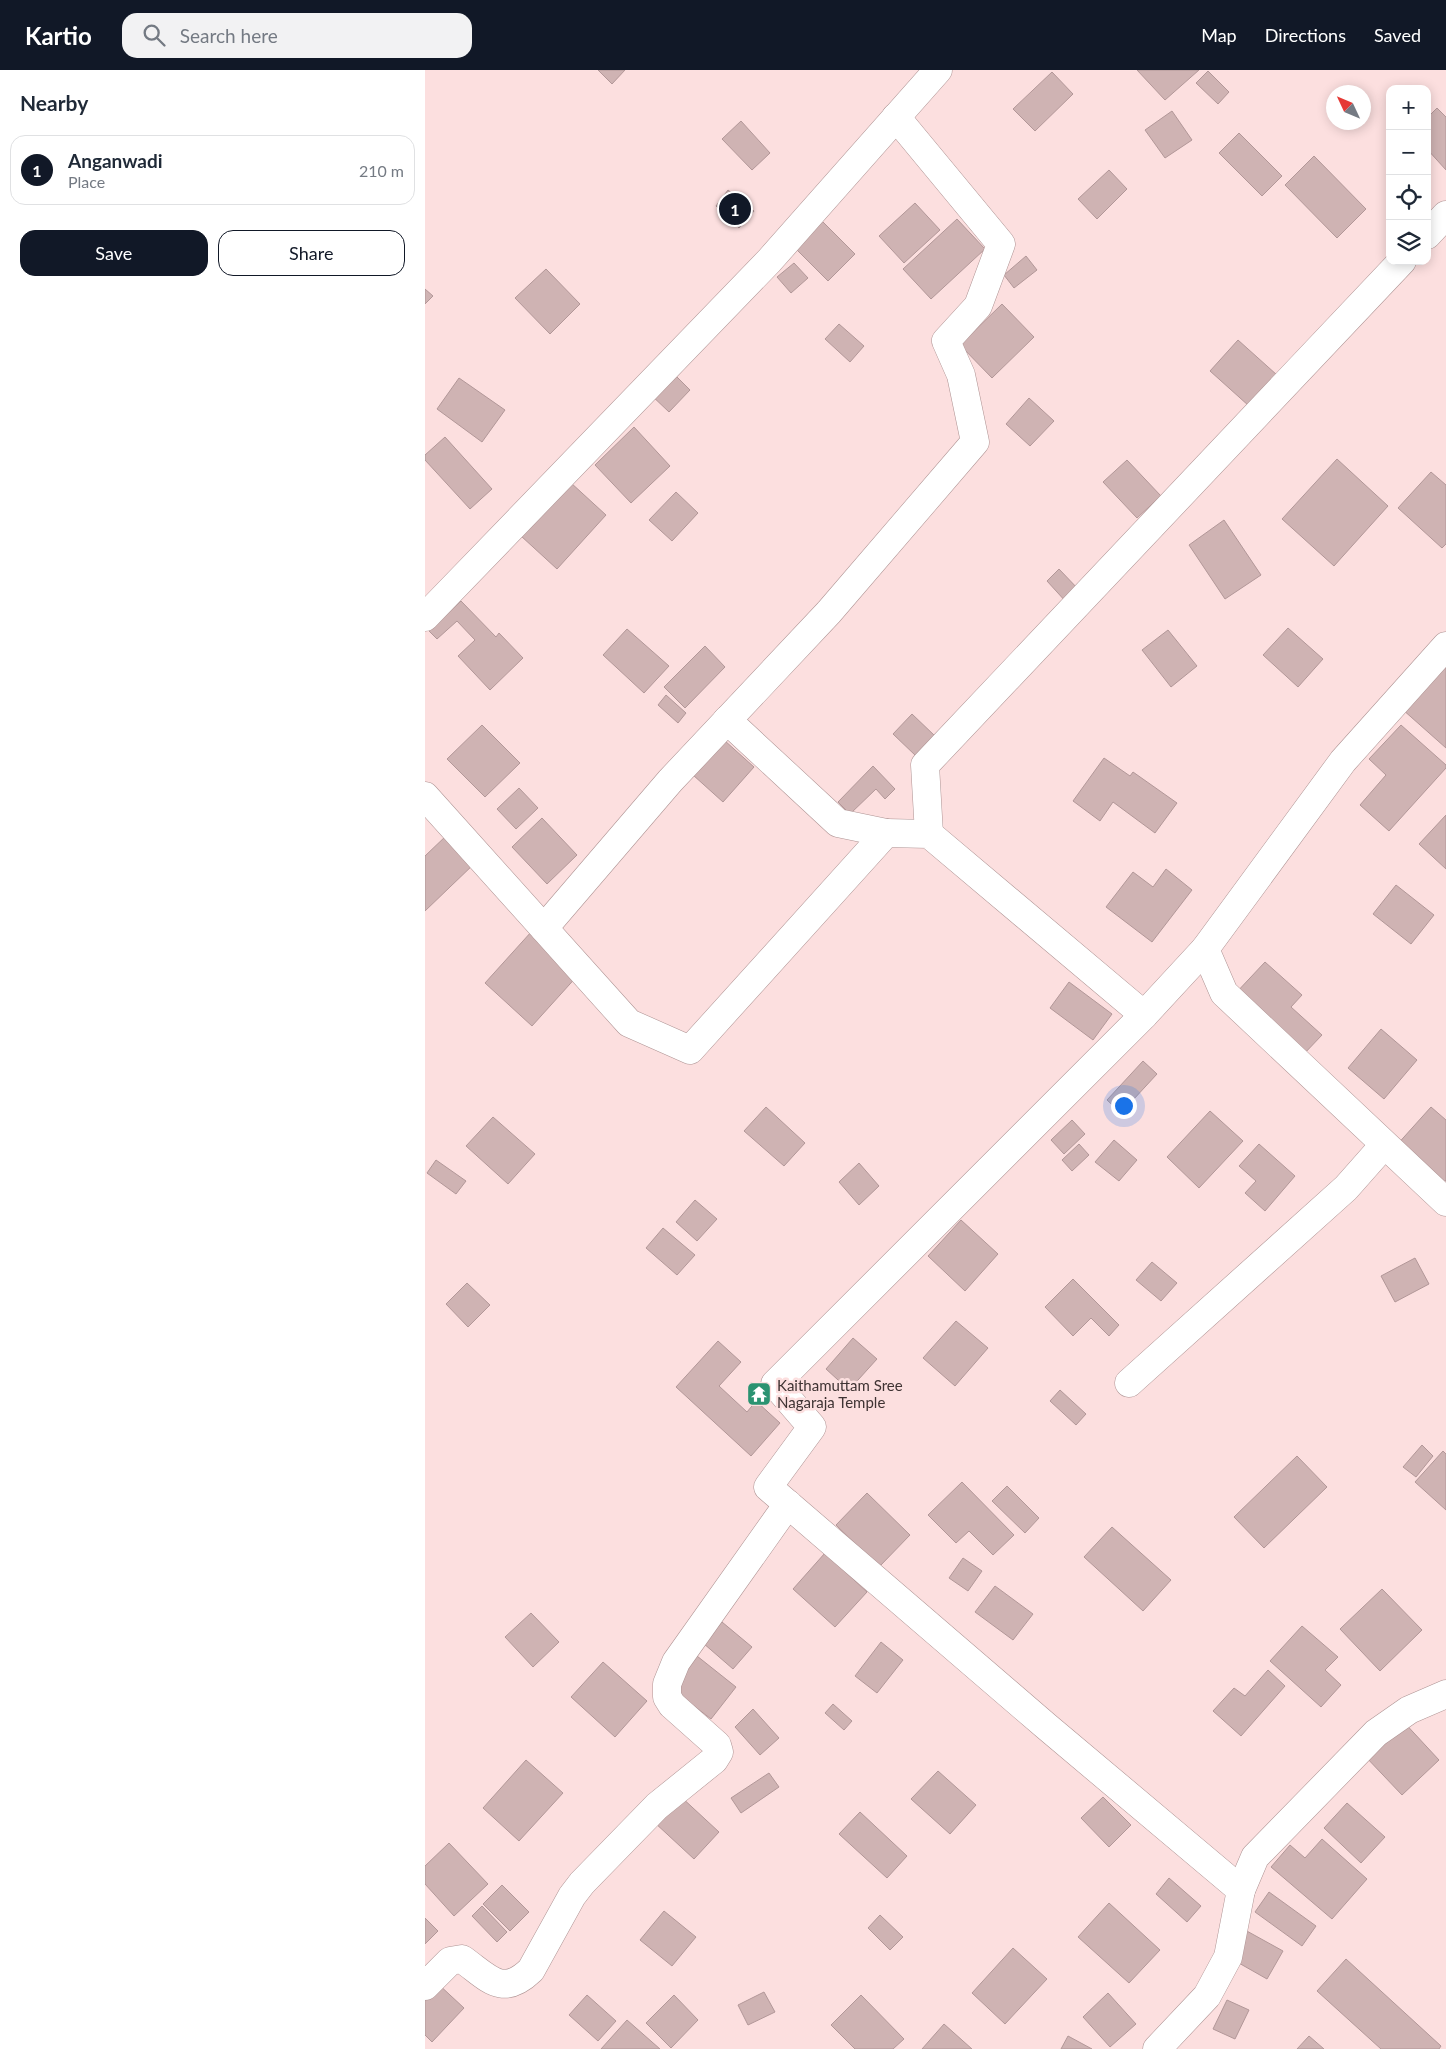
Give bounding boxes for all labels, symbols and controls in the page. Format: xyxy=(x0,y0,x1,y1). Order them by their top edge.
search box xyxy=(122,13,472,58)
text: Kartio xyxy=(25,21,92,50)
icon: search xyxy=(140,21,168,49)
text: Search here xyxy=(180,24,278,47)
text: Map xyxy=(1201,24,1237,46)
text: Directions xyxy=(1265,24,1346,46)
text: Saved xyxy=(1374,24,1421,46)
north arrow xyxy=(1326,85,1371,130)
map controls xyxy=(1386,85,1431,265)
button: + xyxy=(1386,85,1431,130)
text: Nearby xyxy=(20,90,88,115)
button: − xyxy=(1386,130,1431,175)
text: Anganwadi xyxy=(68,149,163,172)
text: 1 xyxy=(32,161,42,180)
text: 210 m xyxy=(359,161,404,180)
text: Place xyxy=(68,172,105,191)
button: locate xyxy=(1386,175,1431,220)
pin: 1 xyxy=(719,190,751,228)
button: layers xyxy=(1386,220,1431,265)
button: Save xyxy=(20,230,208,276)
button: Share xyxy=(218,230,405,276)
your location xyxy=(1111,1093,1137,1119)
place label: Kaithamuttam Sree Nagaraja Temple xyxy=(777,1376,903,1411)
temple icon: Kaithamuttam Sree Nagaraja Temple xyxy=(746,1381,772,1407)

